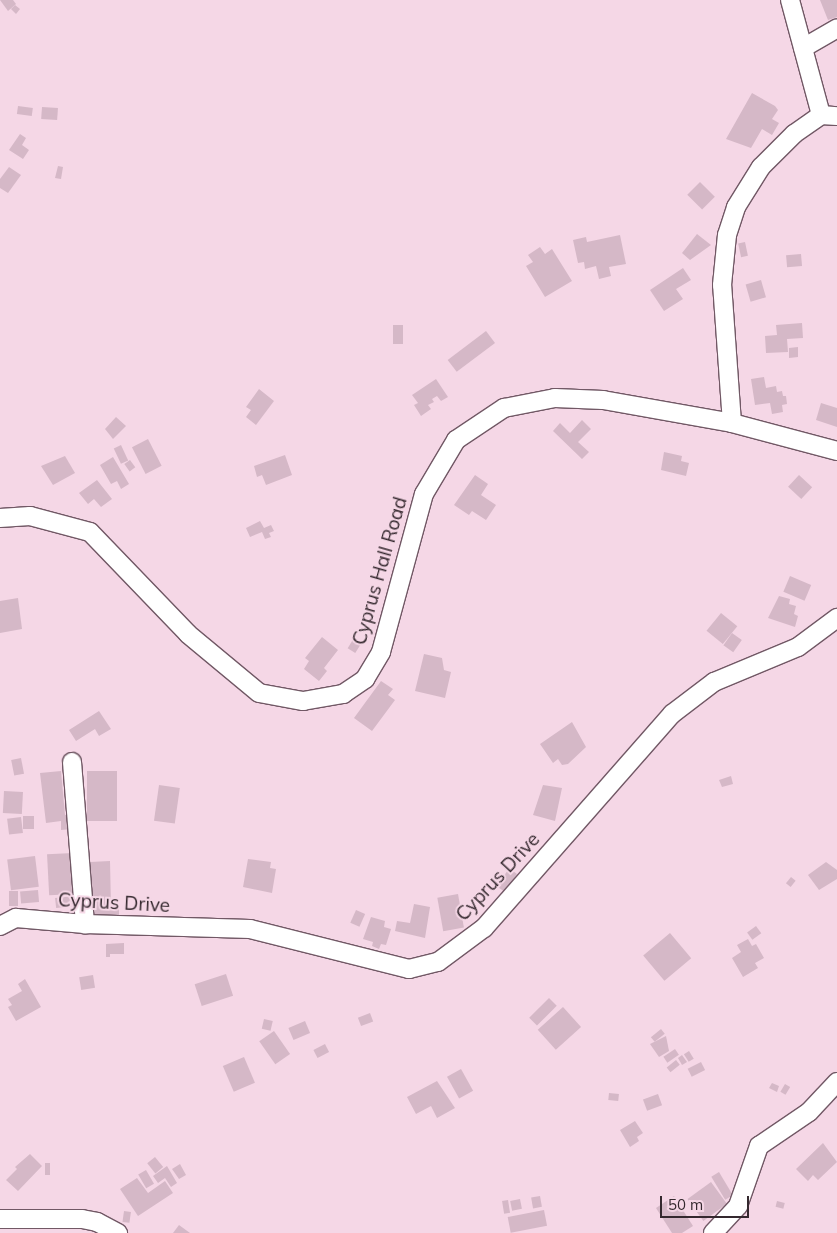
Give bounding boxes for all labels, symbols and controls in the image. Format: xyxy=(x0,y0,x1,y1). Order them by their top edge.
street label: Cyprus Hall Road xyxy=(348,494,412,648)
street label: Cyprus Drive xyxy=(451,828,545,926)
street label: Cyprus Drive xyxy=(57,889,171,917)
scale bar xyxy=(662,1186,751,1218)
text: 50 m xyxy=(668,1195,703,1214)

